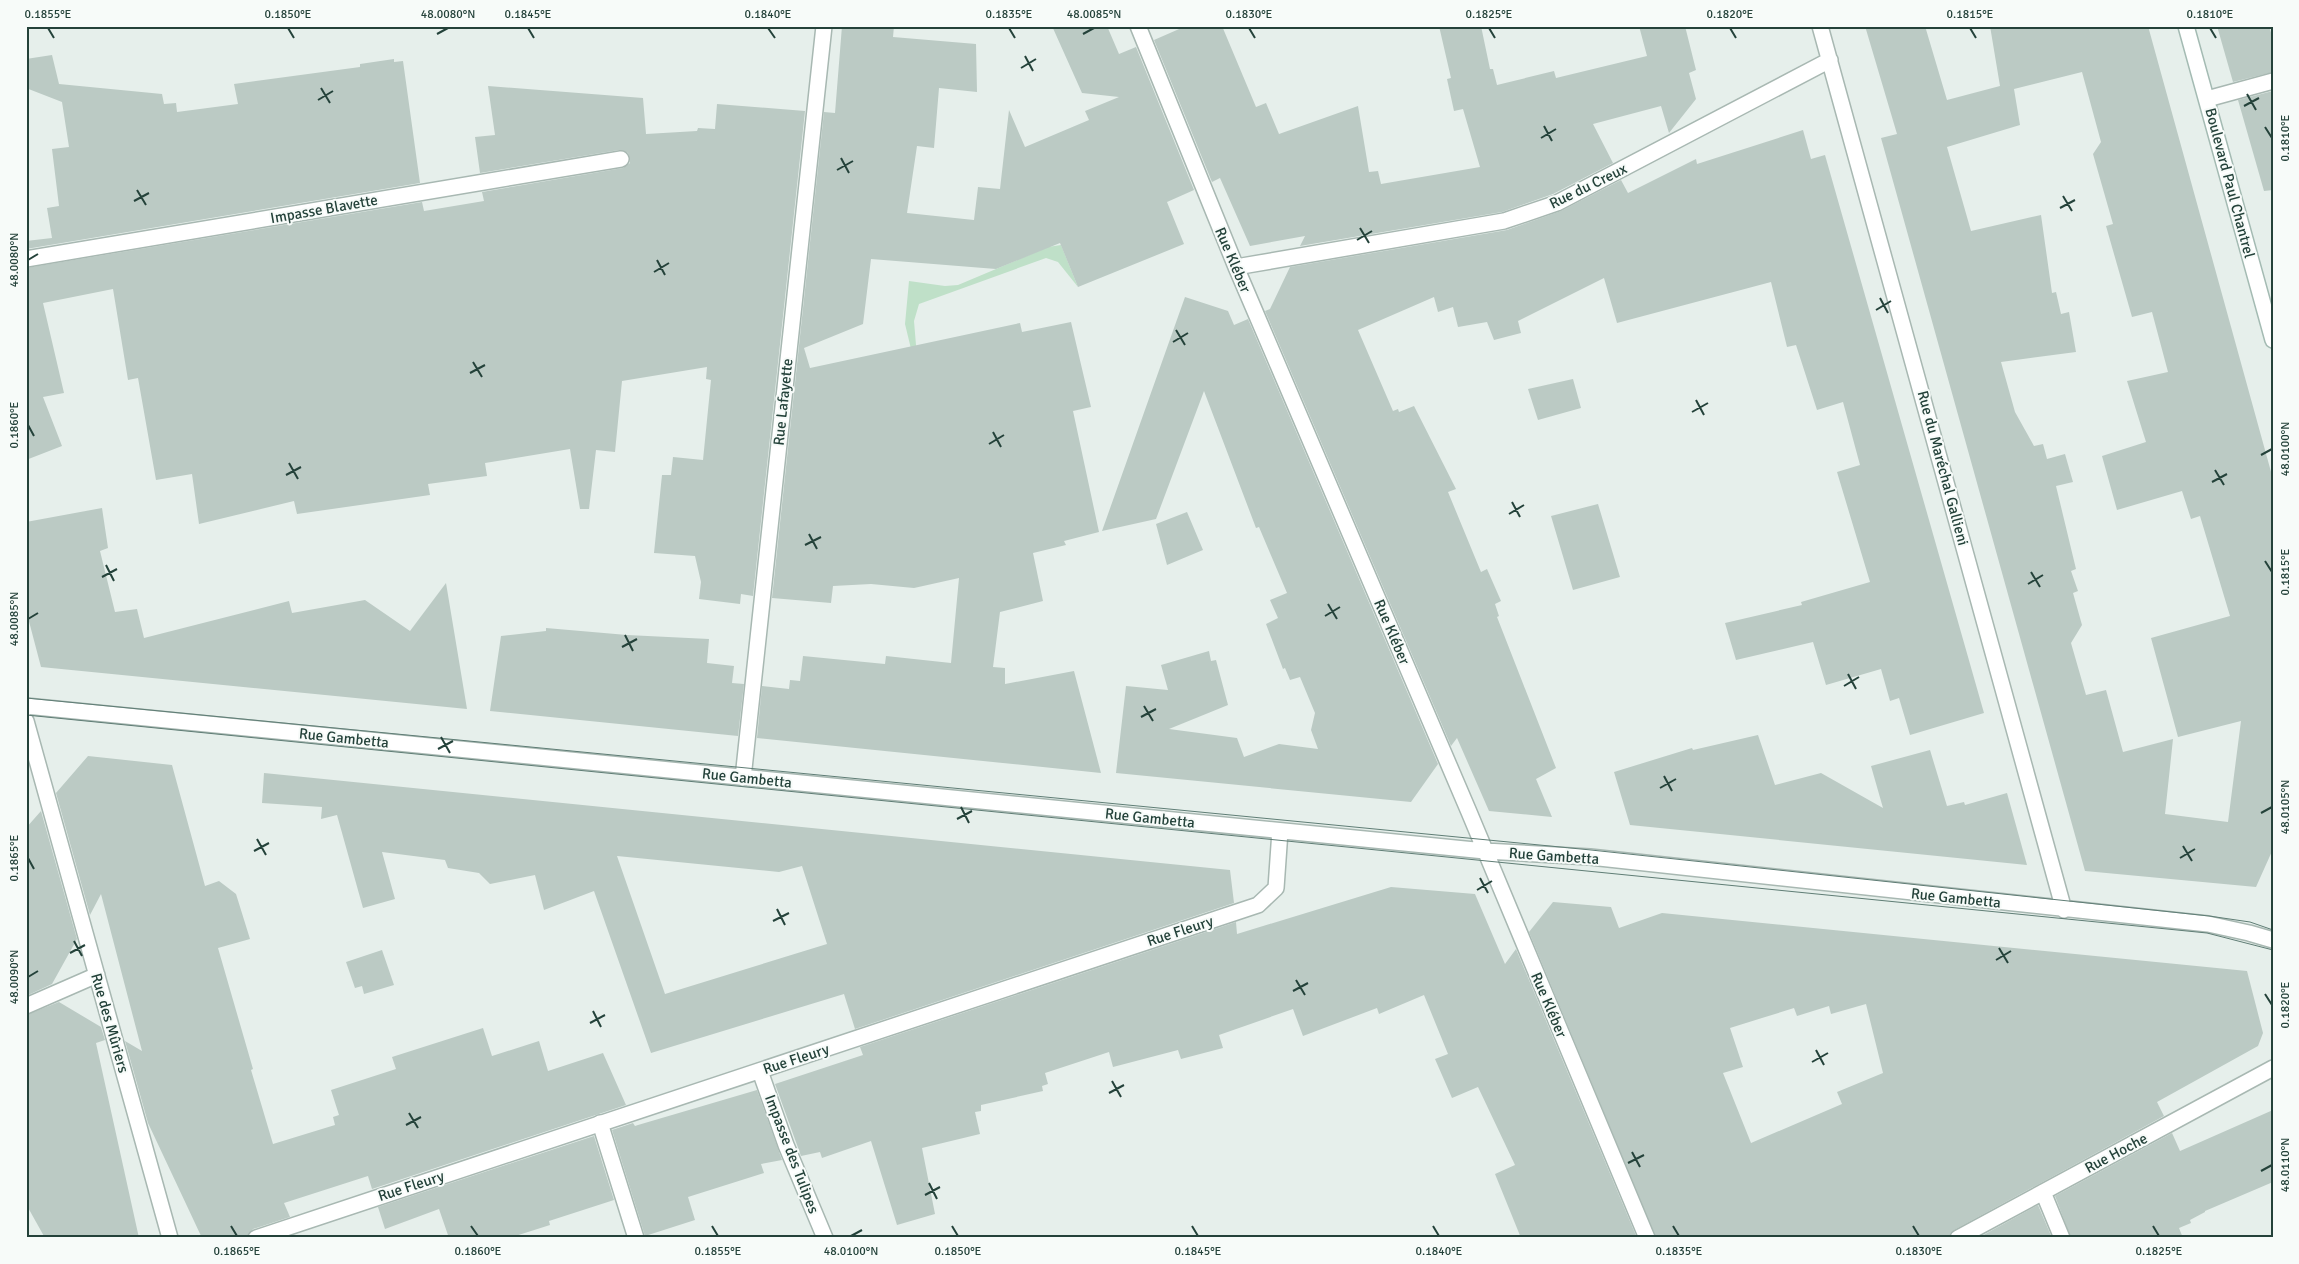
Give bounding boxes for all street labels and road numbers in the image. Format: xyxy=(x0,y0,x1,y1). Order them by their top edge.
street label: Boulevard Paul Chantrel xyxy=(2201,106,2259,260)
street label: Rue du Creux xyxy=(1546,159,1630,213)
street label: Impasse Blavette xyxy=(269,191,379,227)
street label: Rue Kléber xyxy=(1211,225,1255,296)
street label: Rue Lafayette xyxy=(769,358,797,446)
street label: Rue du Maréchal Gallieni xyxy=(1914,389,1972,547)
street label: Rue Kléber xyxy=(1370,597,1414,668)
street label: Rue Gambetta xyxy=(298,724,390,752)
street label: Rue Gambetta xyxy=(701,764,793,792)
street label: Rue Gambetta xyxy=(1104,804,1196,832)
street label: Rue Gambetta xyxy=(1508,844,1600,868)
street label: Rue Gambetta xyxy=(1910,884,2002,912)
street label: Rue Fleury xyxy=(1145,912,1215,950)
street label: Rue Kléber xyxy=(1527,970,1571,1041)
street label: Rue des Mûriers xyxy=(87,971,133,1075)
street label: Rue Fleury xyxy=(761,1040,831,1078)
street label: Impasse des Tulipes xyxy=(761,1092,823,1216)
street label: Rue Hoche xyxy=(2082,1129,2150,1177)
street label: Rue Fleury xyxy=(376,1167,446,1205)

